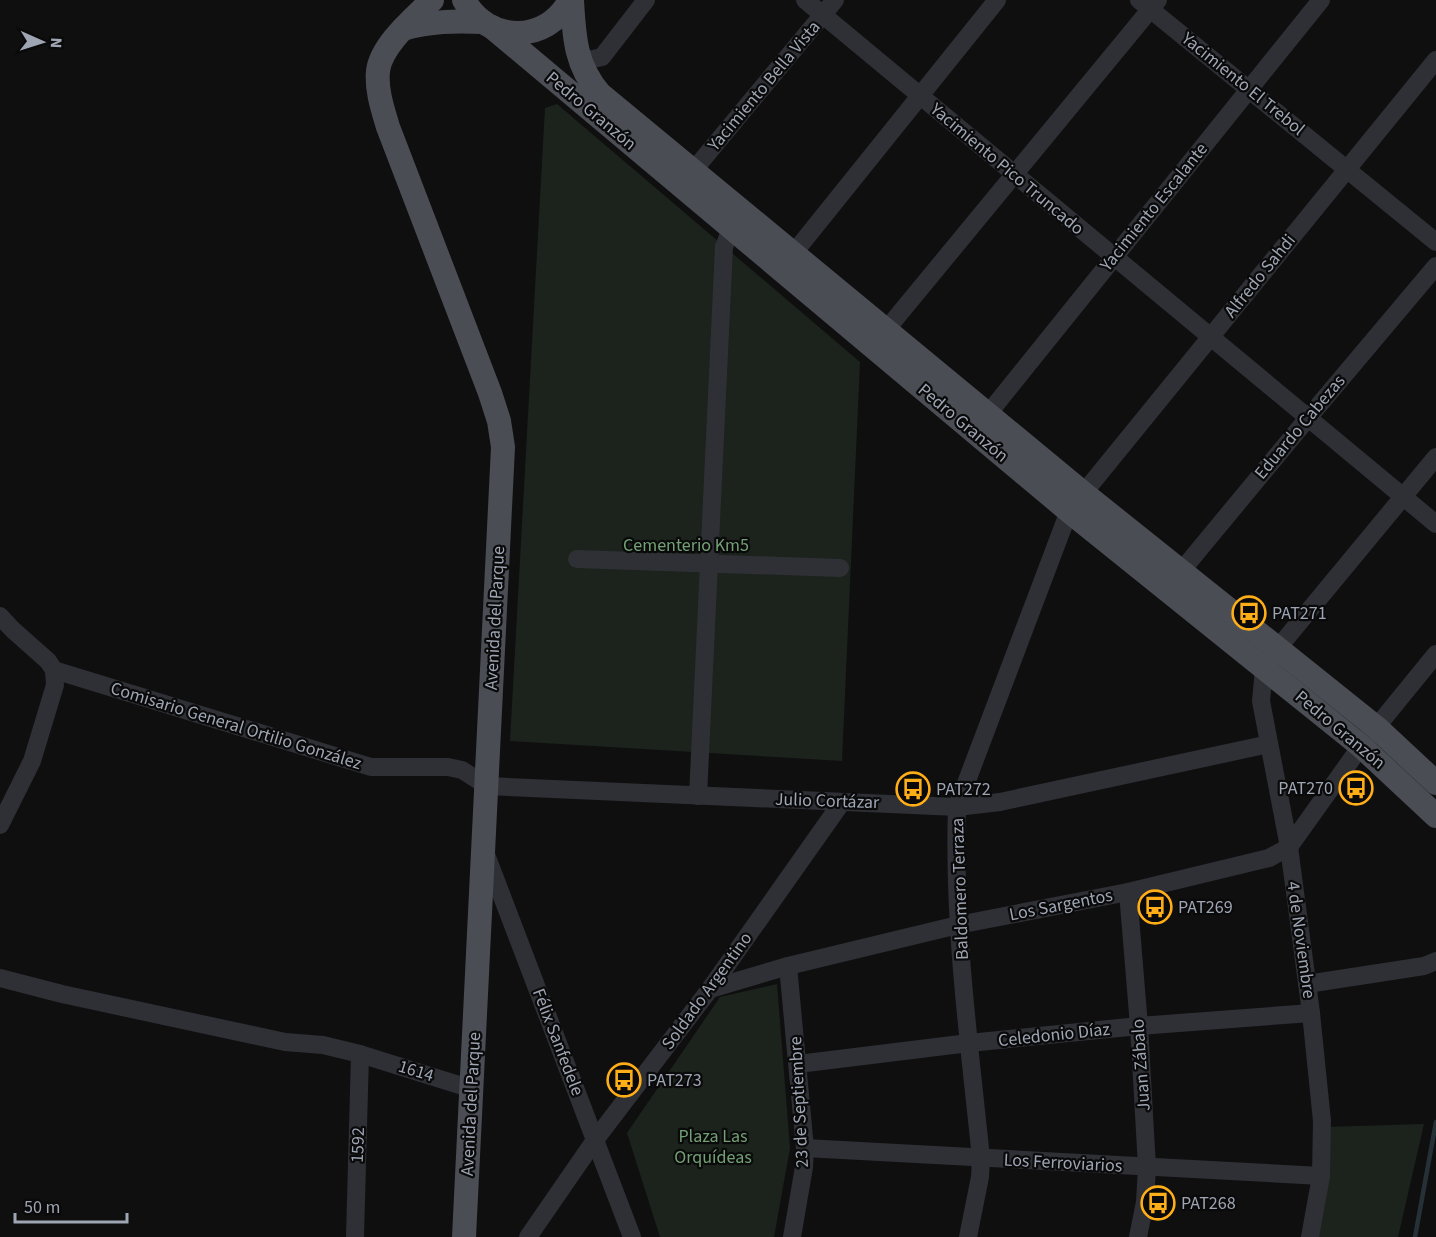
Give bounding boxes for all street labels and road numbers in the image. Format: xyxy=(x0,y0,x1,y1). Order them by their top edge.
street label: Yacimiento Bella Vista xyxy=(701,15,826,157)
street label: Yacimiento El Trebol xyxy=(1175,26,1310,142)
street label: Pedro Granzón xyxy=(540,66,642,156)
street label: Yacimiento Pico Truncado xyxy=(924,97,1089,241)
street label: Yacimiento Escalante xyxy=(1094,137,1214,277)
street label: Alfredo Sahdi xyxy=(1219,229,1301,323)
street label: Eduardo Cabezas xyxy=(1249,369,1351,485)
street label: Pedro Granzón xyxy=(912,378,1014,468)
street label: Avenida del Parque xyxy=(479,545,511,691)
street label: Comisario General Ortilio González xyxy=(107,676,365,776)
street label: Pedro Granzón xyxy=(1289,685,1391,775)
street label: Julio Cortázar xyxy=(774,787,880,815)
street label: Baldomero Terraza xyxy=(945,818,975,960)
street label: 4 de Noviembre xyxy=(1280,880,1322,1000)
street label: Los Sargentos xyxy=(1007,883,1115,927)
street label: Soldado Argentino xyxy=(656,927,758,1055)
street label: Félix Sanfedele xyxy=(526,985,590,1099)
street label: Celedonio Díaz xyxy=(997,1017,1112,1053)
street label: Juan Zábalo xyxy=(1125,1018,1157,1112)
street label: Avenida del Parque xyxy=(455,1031,487,1177)
street label: 23 de Septiembre xyxy=(783,1036,815,1168)
street label: 1614 xyxy=(395,1054,437,1088)
street label: 1592 xyxy=(345,1127,371,1163)
street label: Los Ferroviarios xyxy=(1003,1147,1123,1179)

